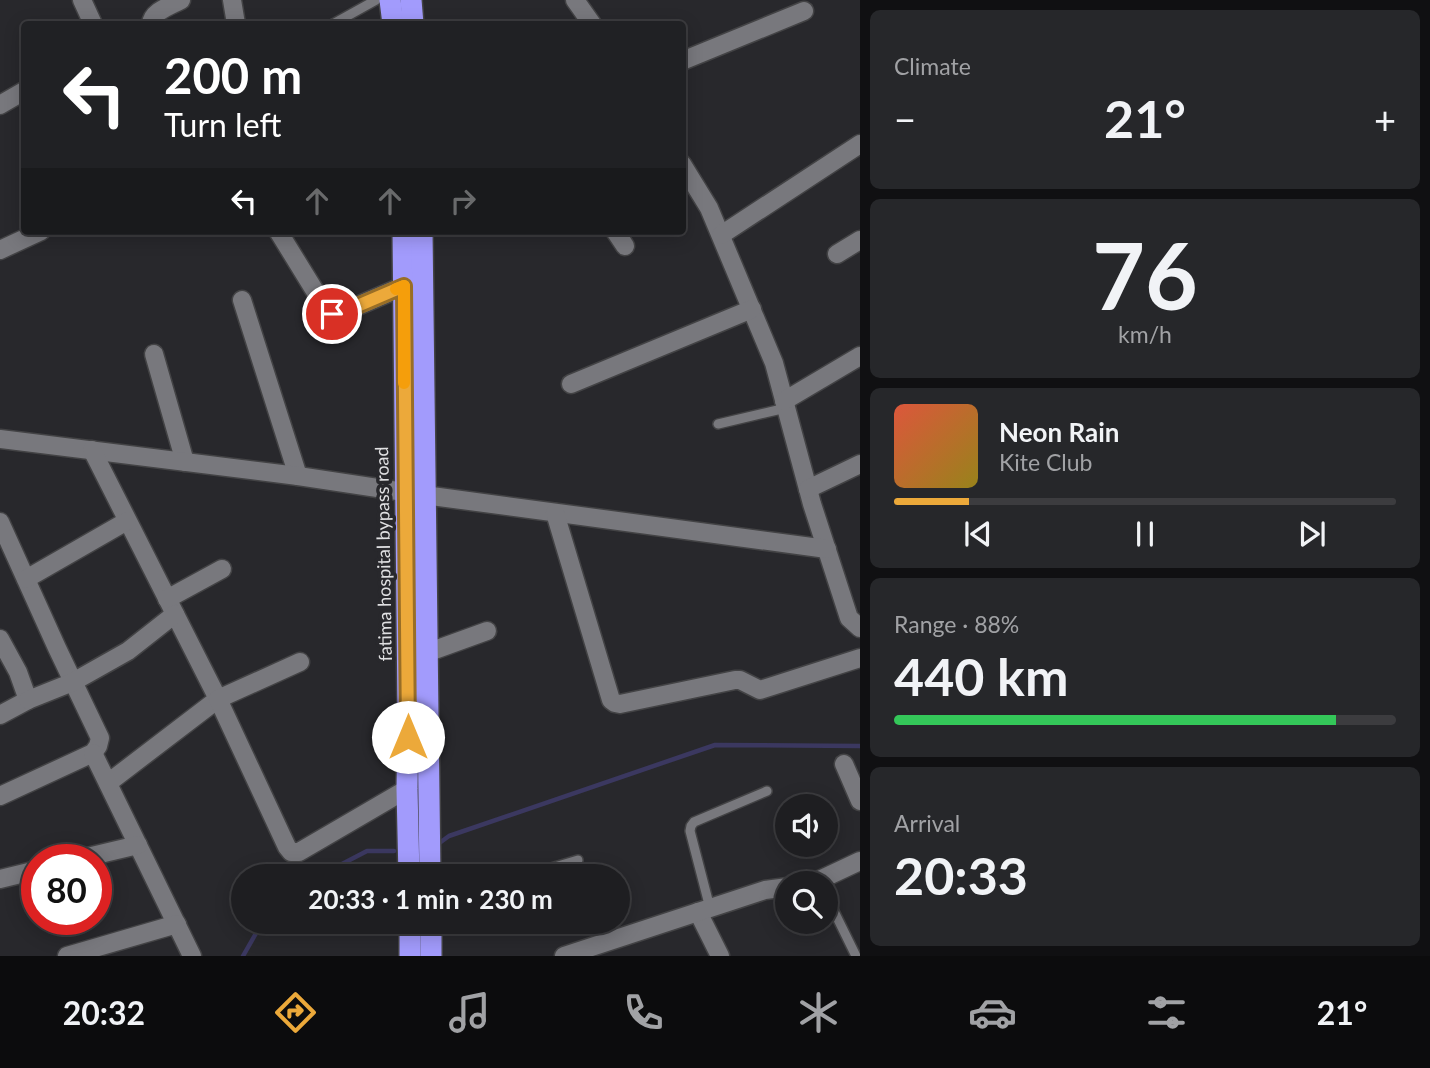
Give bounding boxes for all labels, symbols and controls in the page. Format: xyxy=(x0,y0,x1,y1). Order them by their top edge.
text: 200 m xyxy=(164,46,302,104)
icon: left xyxy=(49,49,140,140)
text: Climate xyxy=(894,52,971,80)
text: 21° xyxy=(1104,87,1186,149)
text: − xyxy=(894,96,916,142)
text: + xyxy=(1374,96,1396,142)
text: Turn left xyxy=(164,105,281,144)
icon: left xyxy=(225,182,263,220)
icon: ahead xyxy=(298,182,336,220)
icon: ahead xyxy=(371,182,409,220)
icon: right xyxy=(444,182,482,220)
text: 76 xyxy=(1092,220,1198,329)
pin xyxy=(302,284,362,344)
icon: arrive xyxy=(313,295,351,333)
text: km/h xyxy=(1118,320,1172,348)
text: Neon Rain xyxy=(999,416,1119,448)
street label: fatima hospital bypass road xyxy=(370,446,396,662)
text: Kite Club xyxy=(999,448,1092,476)
icon: previous xyxy=(959,515,997,553)
icon: pause xyxy=(1126,515,1164,553)
icon: next xyxy=(1293,515,1331,553)
text: Range · 88% xyxy=(894,610,1019,638)
text: 440 km xyxy=(894,645,1068,707)
position arrow xyxy=(371,700,445,774)
map controls xyxy=(775,794,838,934)
button: sound xyxy=(775,794,838,857)
text: Arrival xyxy=(894,809,960,837)
speed limit sign: 80 xyxy=(21,844,112,935)
text: 20:33 xyxy=(894,844,1028,906)
button: search xyxy=(775,871,838,934)
text: 20:33 · 1 min · 230 m xyxy=(308,883,553,915)
icon: directions xyxy=(271,988,320,1037)
icon: music xyxy=(445,988,494,1037)
icon: phone xyxy=(619,988,668,1037)
icon: climate xyxy=(794,988,843,1037)
icon: car xyxy=(968,988,1017,1037)
icon: filters xyxy=(1142,988,1191,1037)
text: 20:32 xyxy=(63,993,145,1032)
text: 21° xyxy=(1317,993,1367,1032)

